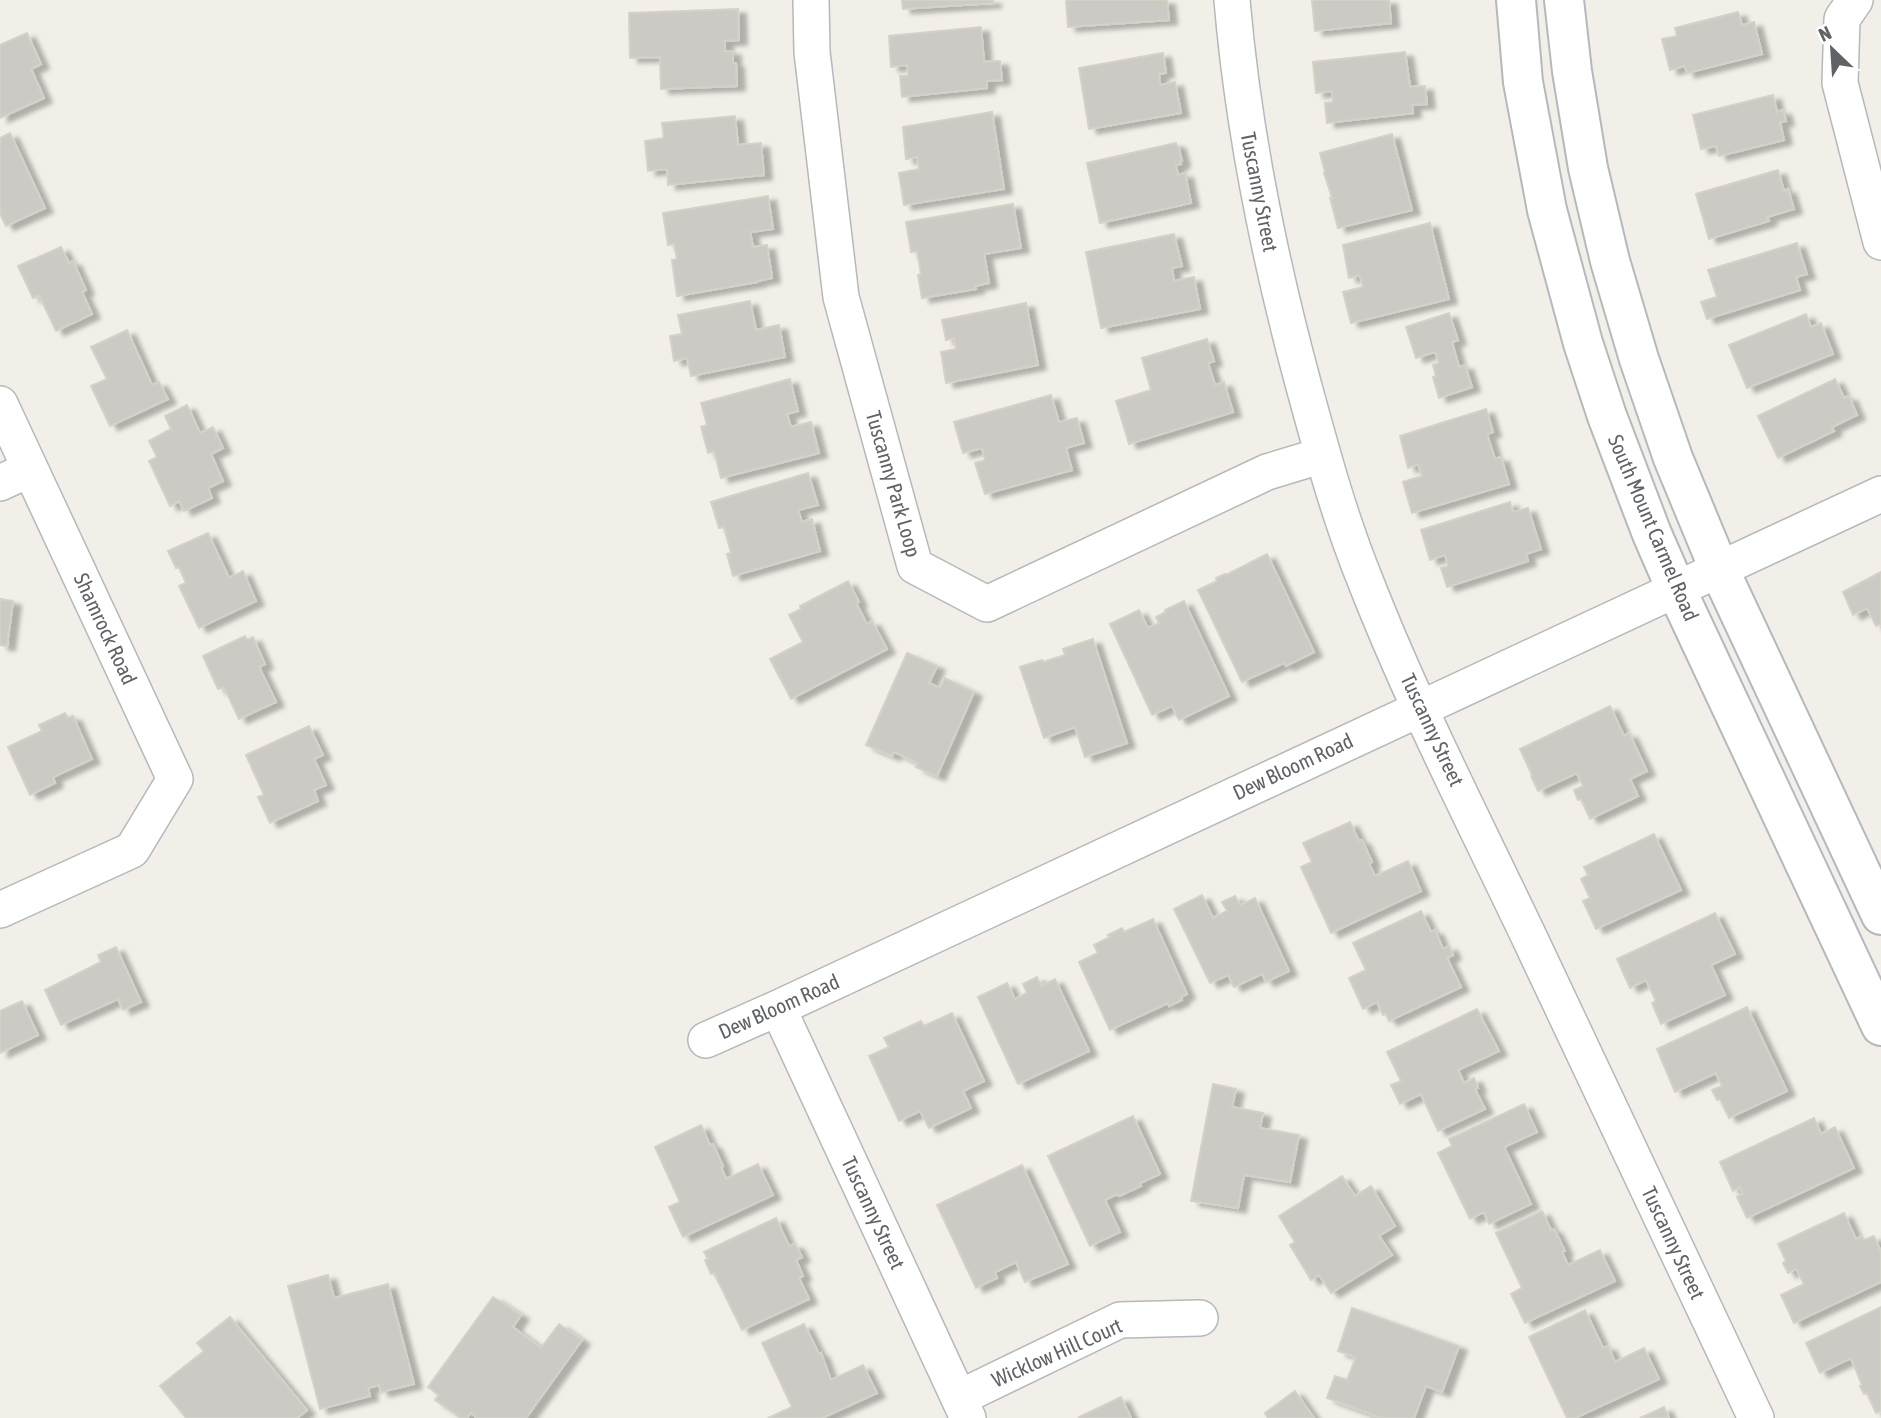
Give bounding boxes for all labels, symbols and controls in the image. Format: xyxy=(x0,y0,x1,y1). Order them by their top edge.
north arrow xyxy=(1797,14,1867,84)
text: N xyxy=(1815,21,1835,46)
street label: Tuscanny Street xyxy=(1237,130,1283,254)
street label: Tuscanny Park Loop xyxy=(862,408,926,560)
street label: South Mount Carmel Road xyxy=(1604,431,1704,624)
street label: Shamrock Road xyxy=(70,569,142,688)
street label: Tuscanny Street xyxy=(1396,670,1469,790)
street label: Dew Bloom Road xyxy=(1229,728,1356,804)
street label: Dew Bloom Road xyxy=(714,969,843,1043)
street label: Tuscanny Street xyxy=(837,1153,910,1273)
street label: Tuscanny Street xyxy=(1637,1183,1710,1303)
street label: Wicklow Hill Court xyxy=(988,1313,1125,1392)

